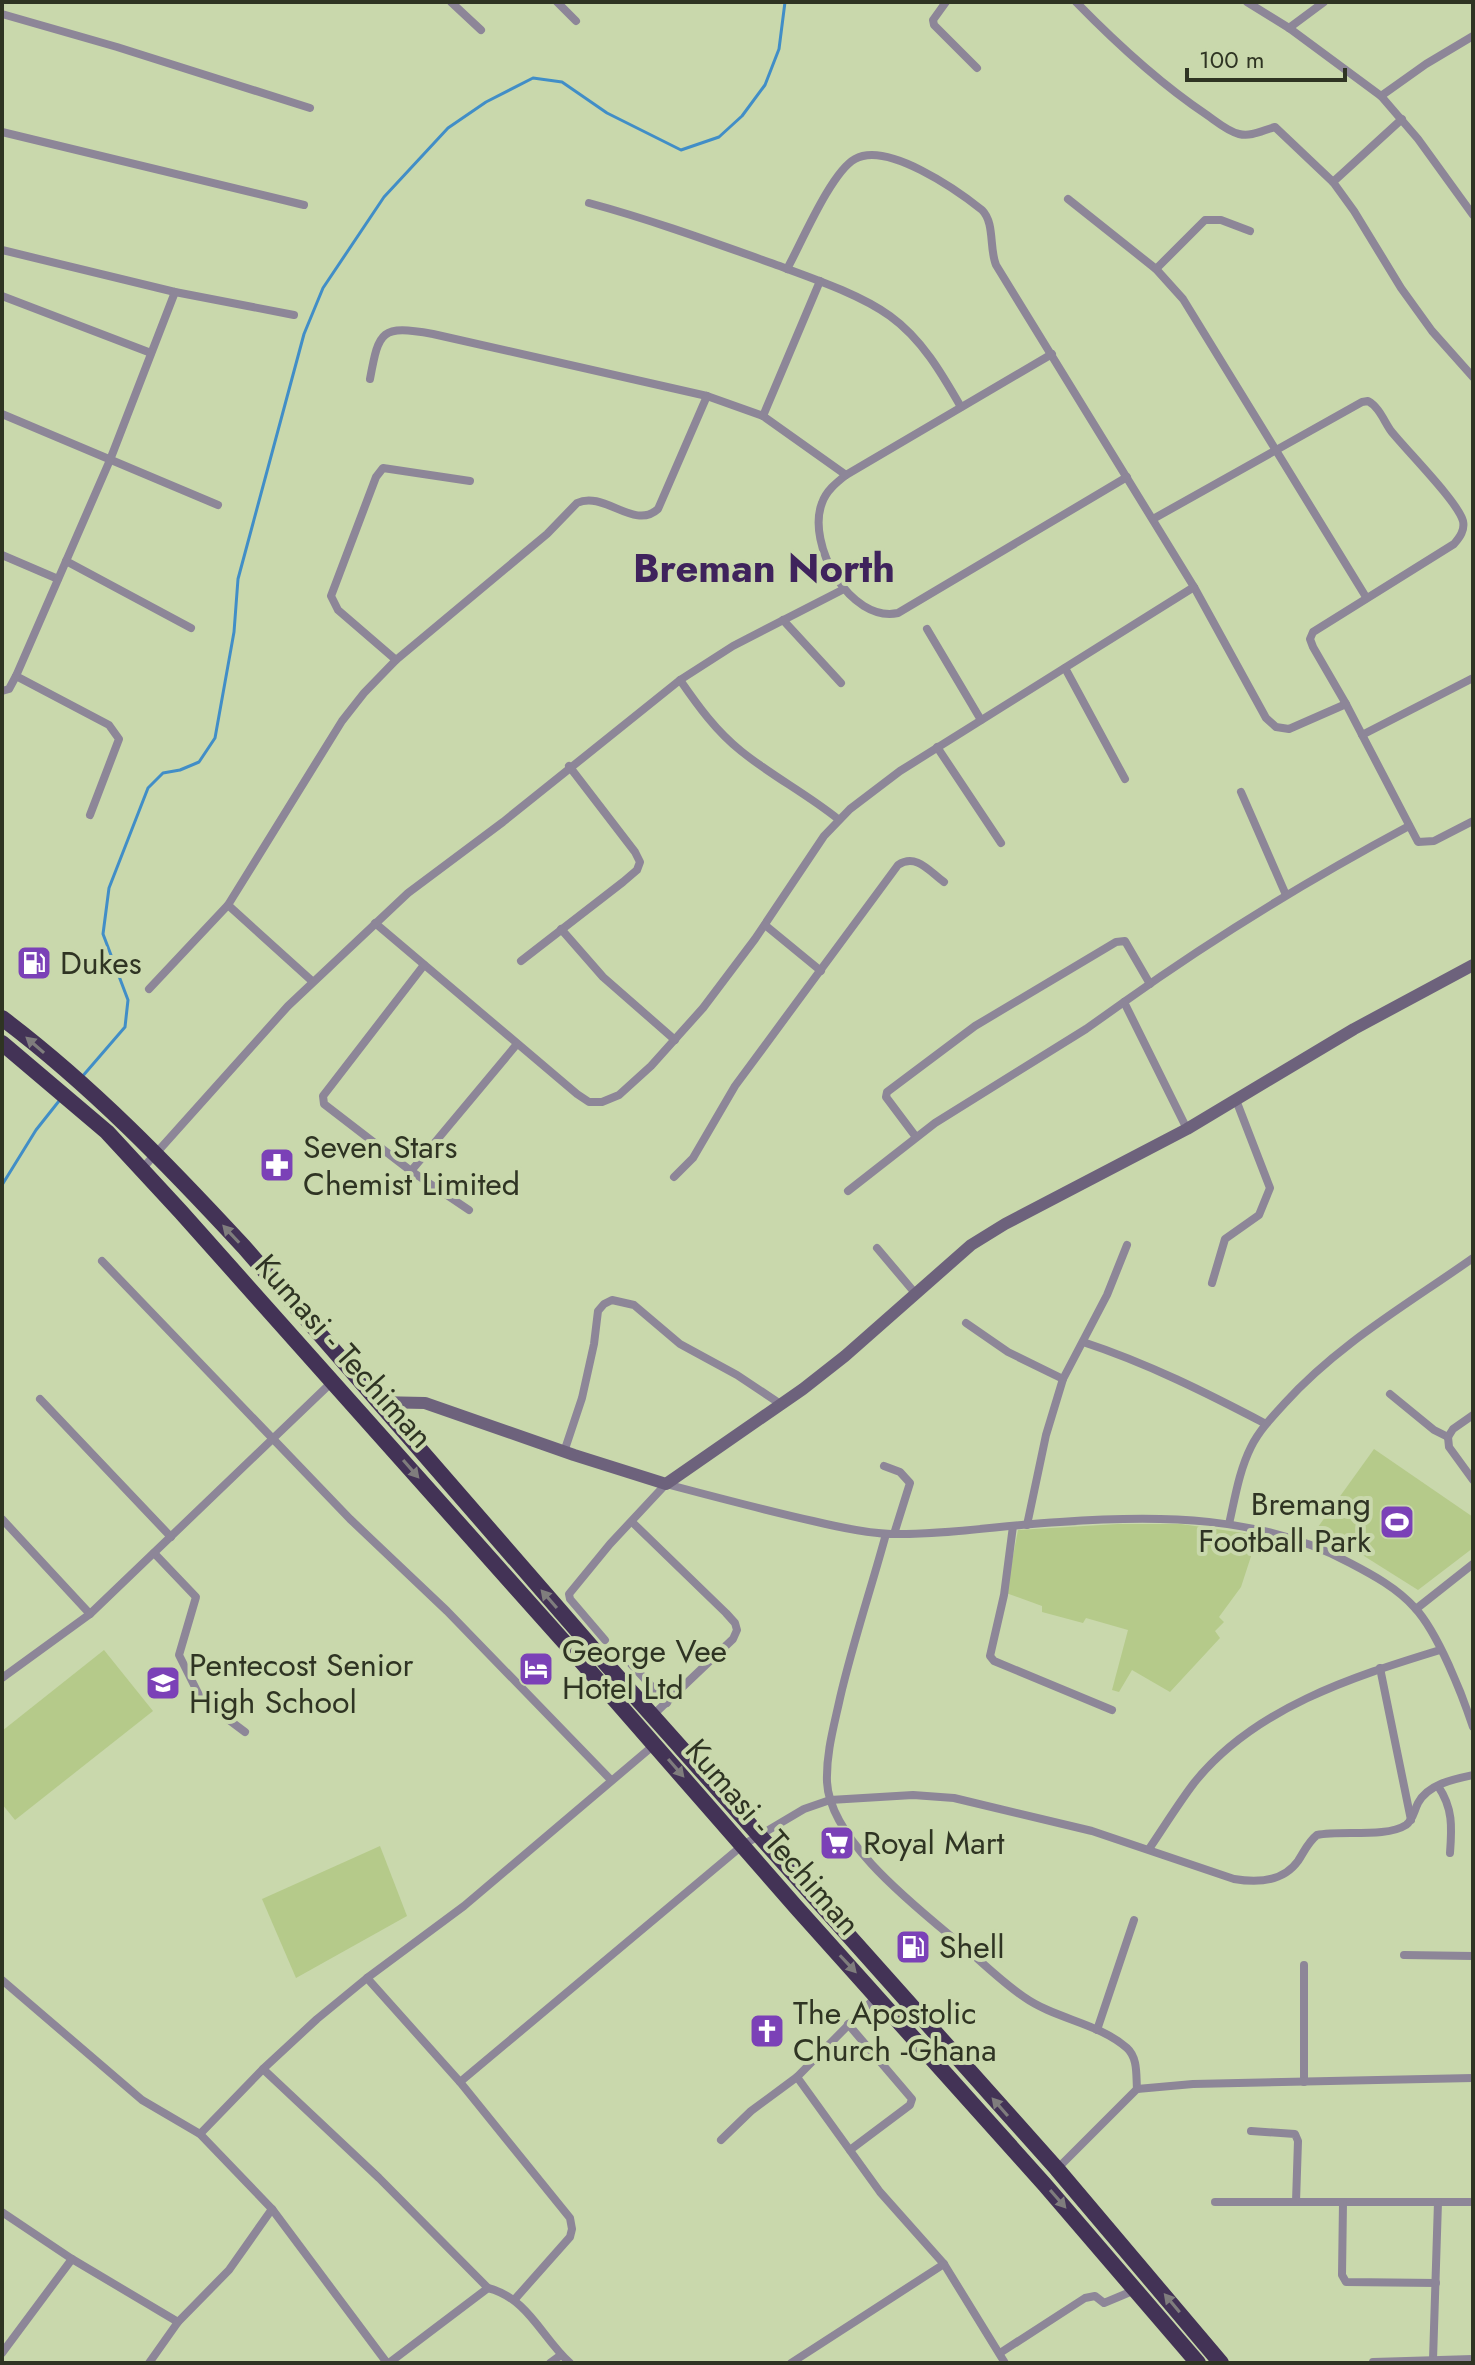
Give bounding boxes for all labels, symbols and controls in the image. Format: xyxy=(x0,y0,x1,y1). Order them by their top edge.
scale bar xyxy=(1187,32,1345,82)
text: 100 m xyxy=(1199,42,1265,77)
district label: Breman North xyxy=(633,539,895,597)
place label: Dukes xyxy=(60,940,142,986)
fuel station icon: Dukes xyxy=(15,944,53,982)
one-way arrow xyxy=(25,1037,45,1055)
place label: Seven Stars Chemist Limited xyxy=(303,1124,520,1207)
pharmacy icon: Seven Stars Chemist Limited xyxy=(258,1146,296,1184)
one-way arrow xyxy=(223,1225,241,1244)
street label: Kumasi - Techiman xyxy=(244,1244,444,1458)
one-way arrow xyxy=(402,1458,419,1478)
place label: Bremang Football Park xyxy=(1198,1481,1372,1564)
sports icon: Bremang Football Park xyxy=(1378,1503,1416,1541)
one-way arrow xyxy=(541,1589,558,1609)
place label: George Vee Hotel Ltd xyxy=(562,1628,727,1711)
place label: Pentecost Senior High School xyxy=(189,1642,414,1725)
hotel icon: George Vee Hotel Ltd xyxy=(517,1650,555,1688)
school or university icon: Pentecost Senior High School xyxy=(144,1664,182,1702)
street label: Kumasi - Techiman xyxy=(675,1729,871,1945)
one-way arrow xyxy=(667,1758,684,1778)
place label: Royal Mart xyxy=(863,1820,1005,1866)
supermarket icon: Royal Mart xyxy=(818,1824,856,1862)
place label: Shell xyxy=(939,1924,1005,1970)
fuel station icon: Shell xyxy=(894,1928,932,1966)
one-way arrow xyxy=(838,1954,856,1973)
place label: The Apostolic Church -Ghana xyxy=(793,1990,997,2073)
church icon: The Apostolic Church -Ghana xyxy=(748,2012,786,2050)
one-way arrow xyxy=(992,2098,1010,2117)
one-way arrow xyxy=(1049,2189,1066,2209)
one-way arrow xyxy=(1164,2293,1180,2313)

